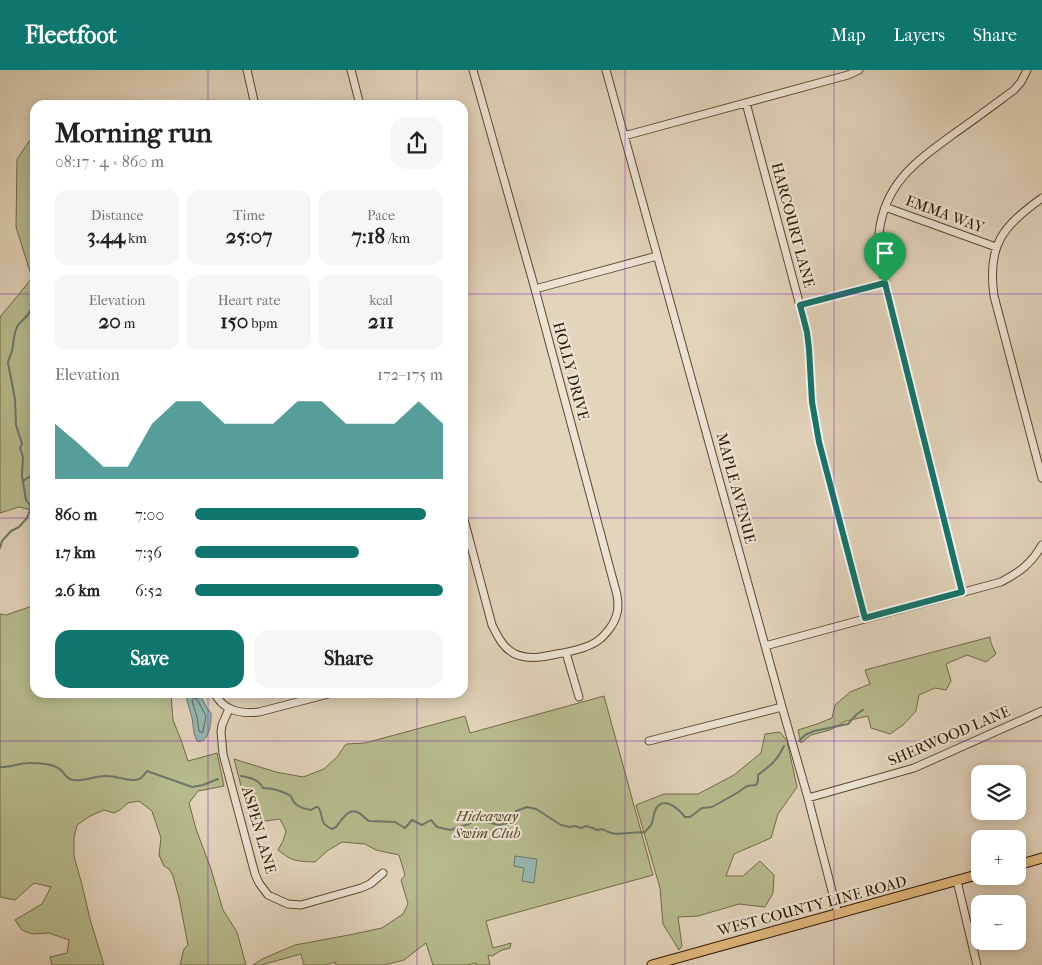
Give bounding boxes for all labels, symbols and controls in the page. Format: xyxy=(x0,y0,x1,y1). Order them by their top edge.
text: Fleetfoot xyxy=(25,21,117,49)
text: Map xyxy=(831,25,865,46)
text: Layers xyxy=(893,25,945,46)
text: Share xyxy=(973,25,1017,46)
text: Morning run xyxy=(55,116,212,149)
button: share xyxy=(391,117,443,169)
text: 08:17 · 4 × 860 m xyxy=(55,152,164,171)
street label: HARCOURT LANE xyxy=(768,160,818,290)
street label: EMMA WAY xyxy=(903,191,988,237)
text: Distance xyxy=(91,207,143,224)
text: Time xyxy=(233,207,265,224)
text: Pace xyxy=(367,207,395,224)
text: 3.44 xyxy=(87,224,125,248)
text: 25:07 xyxy=(226,224,272,248)
text: 7:18 xyxy=(352,224,385,248)
text: km xyxy=(125,230,147,247)
text: /km xyxy=(385,230,410,247)
pin xyxy=(864,232,906,283)
icon: arrive xyxy=(871,239,899,267)
text: Elevation xyxy=(89,292,145,309)
text: Heart rate xyxy=(218,292,280,309)
text: kcal xyxy=(369,292,393,309)
text: 20 xyxy=(98,309,121,333)
text: 150 xyxy=(220,309,248,333)
text: 211 xyxy=(368,309,394,333)
text: m xyxy=(121,315,136,332)
text: bpm xyxy=(248,315,278,332)
street label: HOLLY DRIVE xyxy=(549,320,593,422)
text: Elevation xyxy=(55,365,120,384)
text: 172–175 m xyxy=(377,365,443,384)
street label: MAPLE AVENUE xyxy=(713,431,759,545)
text: 860 m xyxy=(55,505,97,524)
text: 7:00 xyxy=(135,505,164,524)
text: 1.7 km xyxy=(55,543,96,562)
text: 7:36 xyxy=(135,543,162,562)
text: 2.6 km xyxy=(55,581,100,600)
text: 6:52 xyxy=(135,581,163,600)
button: Save xyxy=(55,630,244,688)
button: Share xyxy=(254,630,443,688)
street label: SHERWOOD LANE xyxy=(885,702,1013,770)
map controls xyxy=(971,765,1026,950)
button: layers xyxy=(971,765,1026,820)
street label: ASPEN LANE xyxy=(238,783,280,876)
park label: Hideaway Swim Club xyxy=(453,807,520,842)
button: + xyxy=(971,830,1026,885)
street label: WEST COUNTY LINE ROAD xyxy=(714,872,909,940)
button: − xyxy=(971,895,1026,950)

